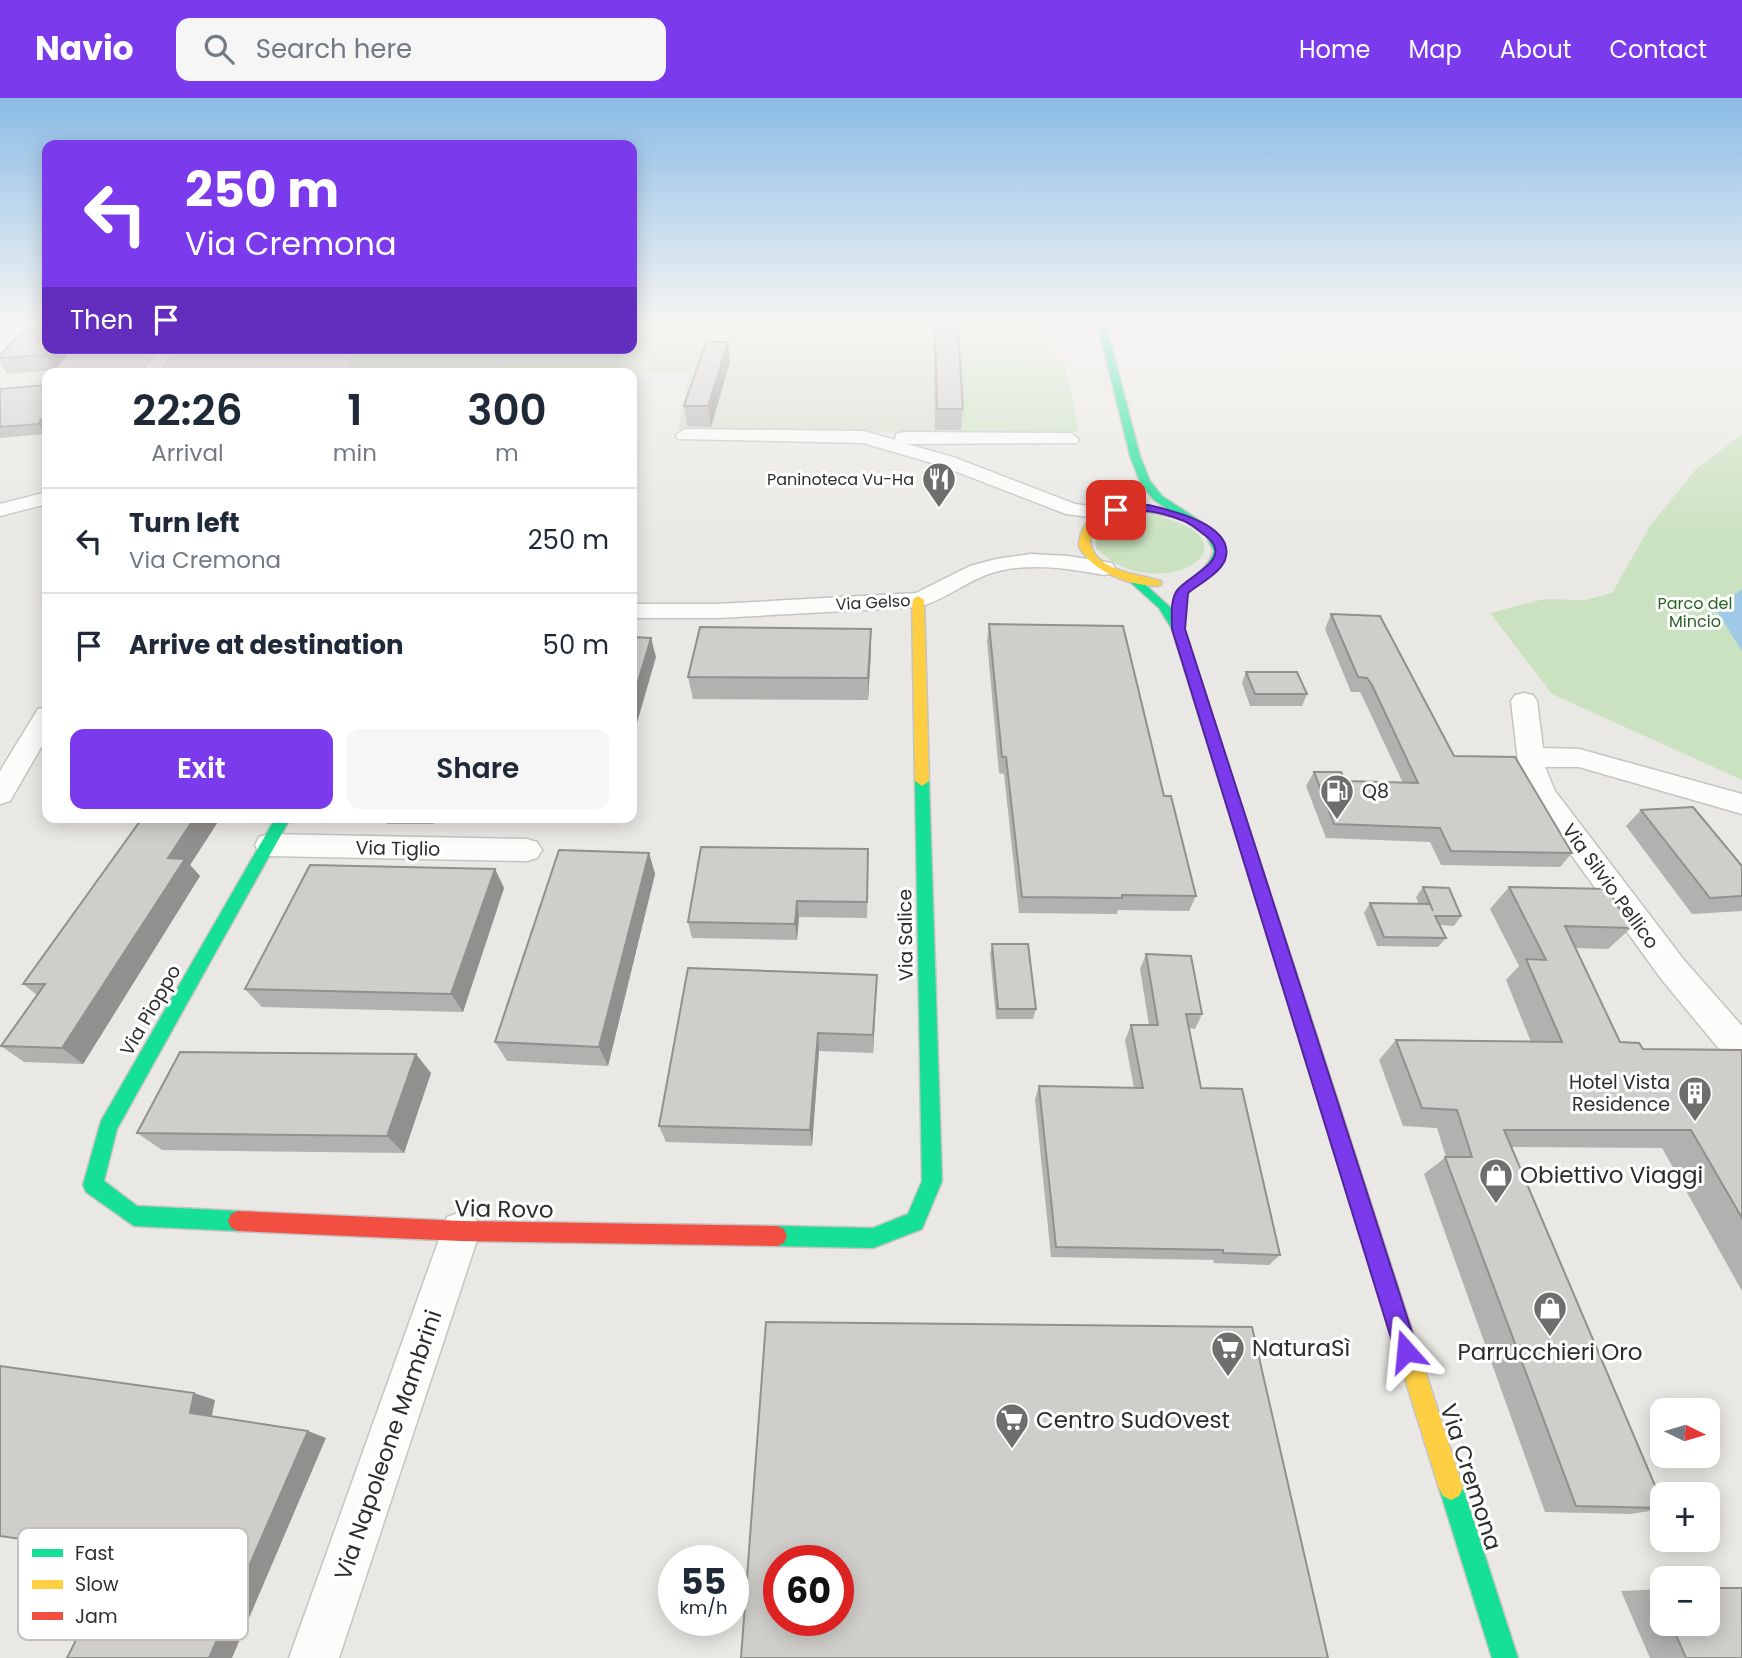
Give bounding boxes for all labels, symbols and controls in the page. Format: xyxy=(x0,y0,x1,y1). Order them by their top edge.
search box xyxy=(176,18,666,81)
text: Navio xyxy=(35,25,134,72)
icon: search xyxy=(200,30,238,68)
text: Search here xyxy=(256,31,412,67)
text: Home xyxy=(1299,33,1371,66)
text: Map xyxy=(1409,33,1462,66)
text: About xyxy=(1500,33,1571,66)
text: Contact xyxy=(1609,33,1707,66)
text: 250 m xyxy=(185,156,339,224)
icon: left xyxy=(70,168,161,259)
text: Via Cremona xyxy=(185,221,397,266)
icon: arrive xyxy=(147,301,185,339)
text: Then xyxy=(70,302,133,338)
text: 22:26 xyxy=(132,381,243,440)
text: 1 xyxy=(347,381,363,440)
text: 300 xyxy=(467,381,547,440)
text: Arrival xyxy=(151,437,224,469)
text: min xyxy=(333,437,377,469)
text: m xyxy=(495,437,519,469)
restaurant icon: Paninoteca Vu-Ha xyxy=(920,460,958,509)
place label: Paninoteca Vu-Ha xyxy=(767,468,914,491)
pin xyxy=(1086,480,1146,540)
icon: arrive xyxy=(1097,491,1135,529)
text: Turn left xyxy=(129,505,240,541)
icon: left xyxy=(70,522,108,560)
text: 250 m xyxy=(528,522,609,558)
text: Via Cremona xyxy=(129,544,281,576)
street label: Via Gelso xyxy=(835,589,911,616)
park label: Parco del Mincio xyxy=(1658,592,1732,633)
icon: arrive xyxy=(70,627,108,665)
text: Arrive at destination xyxy=(129,627,404,663)
text: 50 m xyxy=(543,627,609,663)
button: Exit xyxy=(70,729,333,809)
button: Share xyxy=(347,729,609,809)
fuel station icon: Q8 xyxy=(1318,772,1356,821)
place label: Q8 xyxy=(1362,778,1389,805)
street label: Via Silvio Pellico xyxy=(1556,818,1665,955)
street label: Via Tiglio xyxy=(355,834,441,863)
street label: Via Salice xyxy=(891,889,920,981)
street label: Via Pioppo xyxy=(113,960,187,1061)
place label: Hotel Vista Residence xyxy=(1569,1069,1670,1118)
building icon: Hotel Vista Residence xyxy=(1676,1074,1714,1123)
shop icon: Obiettivo Viaggi xyxy=(1477,1156,1515,1205)
place label: Obiettivo Viaggi xyxy=(1520,1159,1703,1191)
street label: Via Rovo xyxy=(454,1192,554,1226)
shop icon: Parrucchieri Oro xyxy=(1531,1289,1569,1338)
street label: Via Napoleone Mambrini xyxy=(327,1306,449,1584)
position arrow xyxy=(1369,1314,1443,1388)
supermarket icon: NaturaSì xyxy=(1209,1329,1247,1378)
place label: NaturaSì xyxy=(1252,1332,1350,1364)
place label: Parrucchieri Oro xyxy=(1457,1336,1643,1368)
north arrow xyxy=(1650,1398,1720,1468)
map controls xyxy=(1650,1398,1720,1636)
street label: Via Cremona xyxy=(1432,1400,1510,1554)
supermarket icon: Centro SudOvest xyxy=(993,1401,1031,1450)
place label: Centro SudOvest xyxy=(1036,1404,1230,1436)
button: + xyxy=(1650,1482,1720,1552)
legend xyxy=(18,1528,248,1640)
text: Fast xyxy=(75,1540,114,1567)
speed limit sign: 60 xyxy=(763,1545,854,1636)
text: 55 xyxy=(681,1557,726,1606)
button: − xyxy=(1650,1566,1720,1636)
text: Slow xyxy=(75,1571,119,1598)
text: km/h xyxy=(680,1595,727,1620)
text: Jam xyxy=(75,1603,117,1630)

